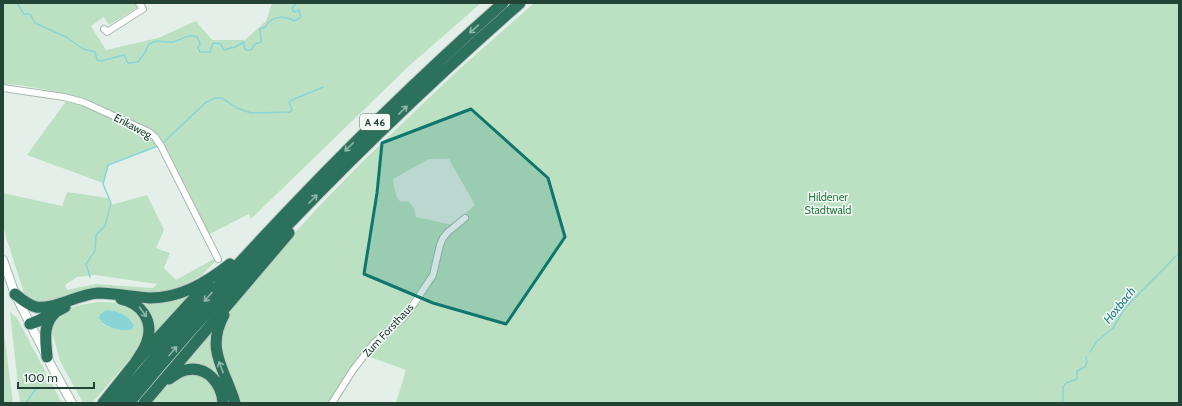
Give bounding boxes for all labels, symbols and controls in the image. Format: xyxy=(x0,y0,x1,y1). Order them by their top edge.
one-way arrow xyxy=(469,24,479,34)
one-way arrow xyxy=(398,105,408,115)
street label: Erikaweg xyxy=(112,110,155,142)
road number: A 46 xyxy=(360,114,390,130)
one-way arrow xyxy=(344,142,354,152)
park label: Hildener Stadtwald xyxy=(805,190,851,217)
one-way arrow xyxy=(308,195,318,204)
water label: Hoxbach xyxy=(1100,283,1138,327)
one-way arrow xyxy=(203,292,213,302)
street label: Zum Forsthaus xyxy=(360,300,417,360)
one-way arrow xyxy=(138,307,147,318)
one-way arrow xyxy=(168,347,177,357)
one-way arrow xyxy=(217,361,225,373)
scale bar xyxy=(18,364,94,390)
text: 100 m xyxy=(24,370,58,385)

